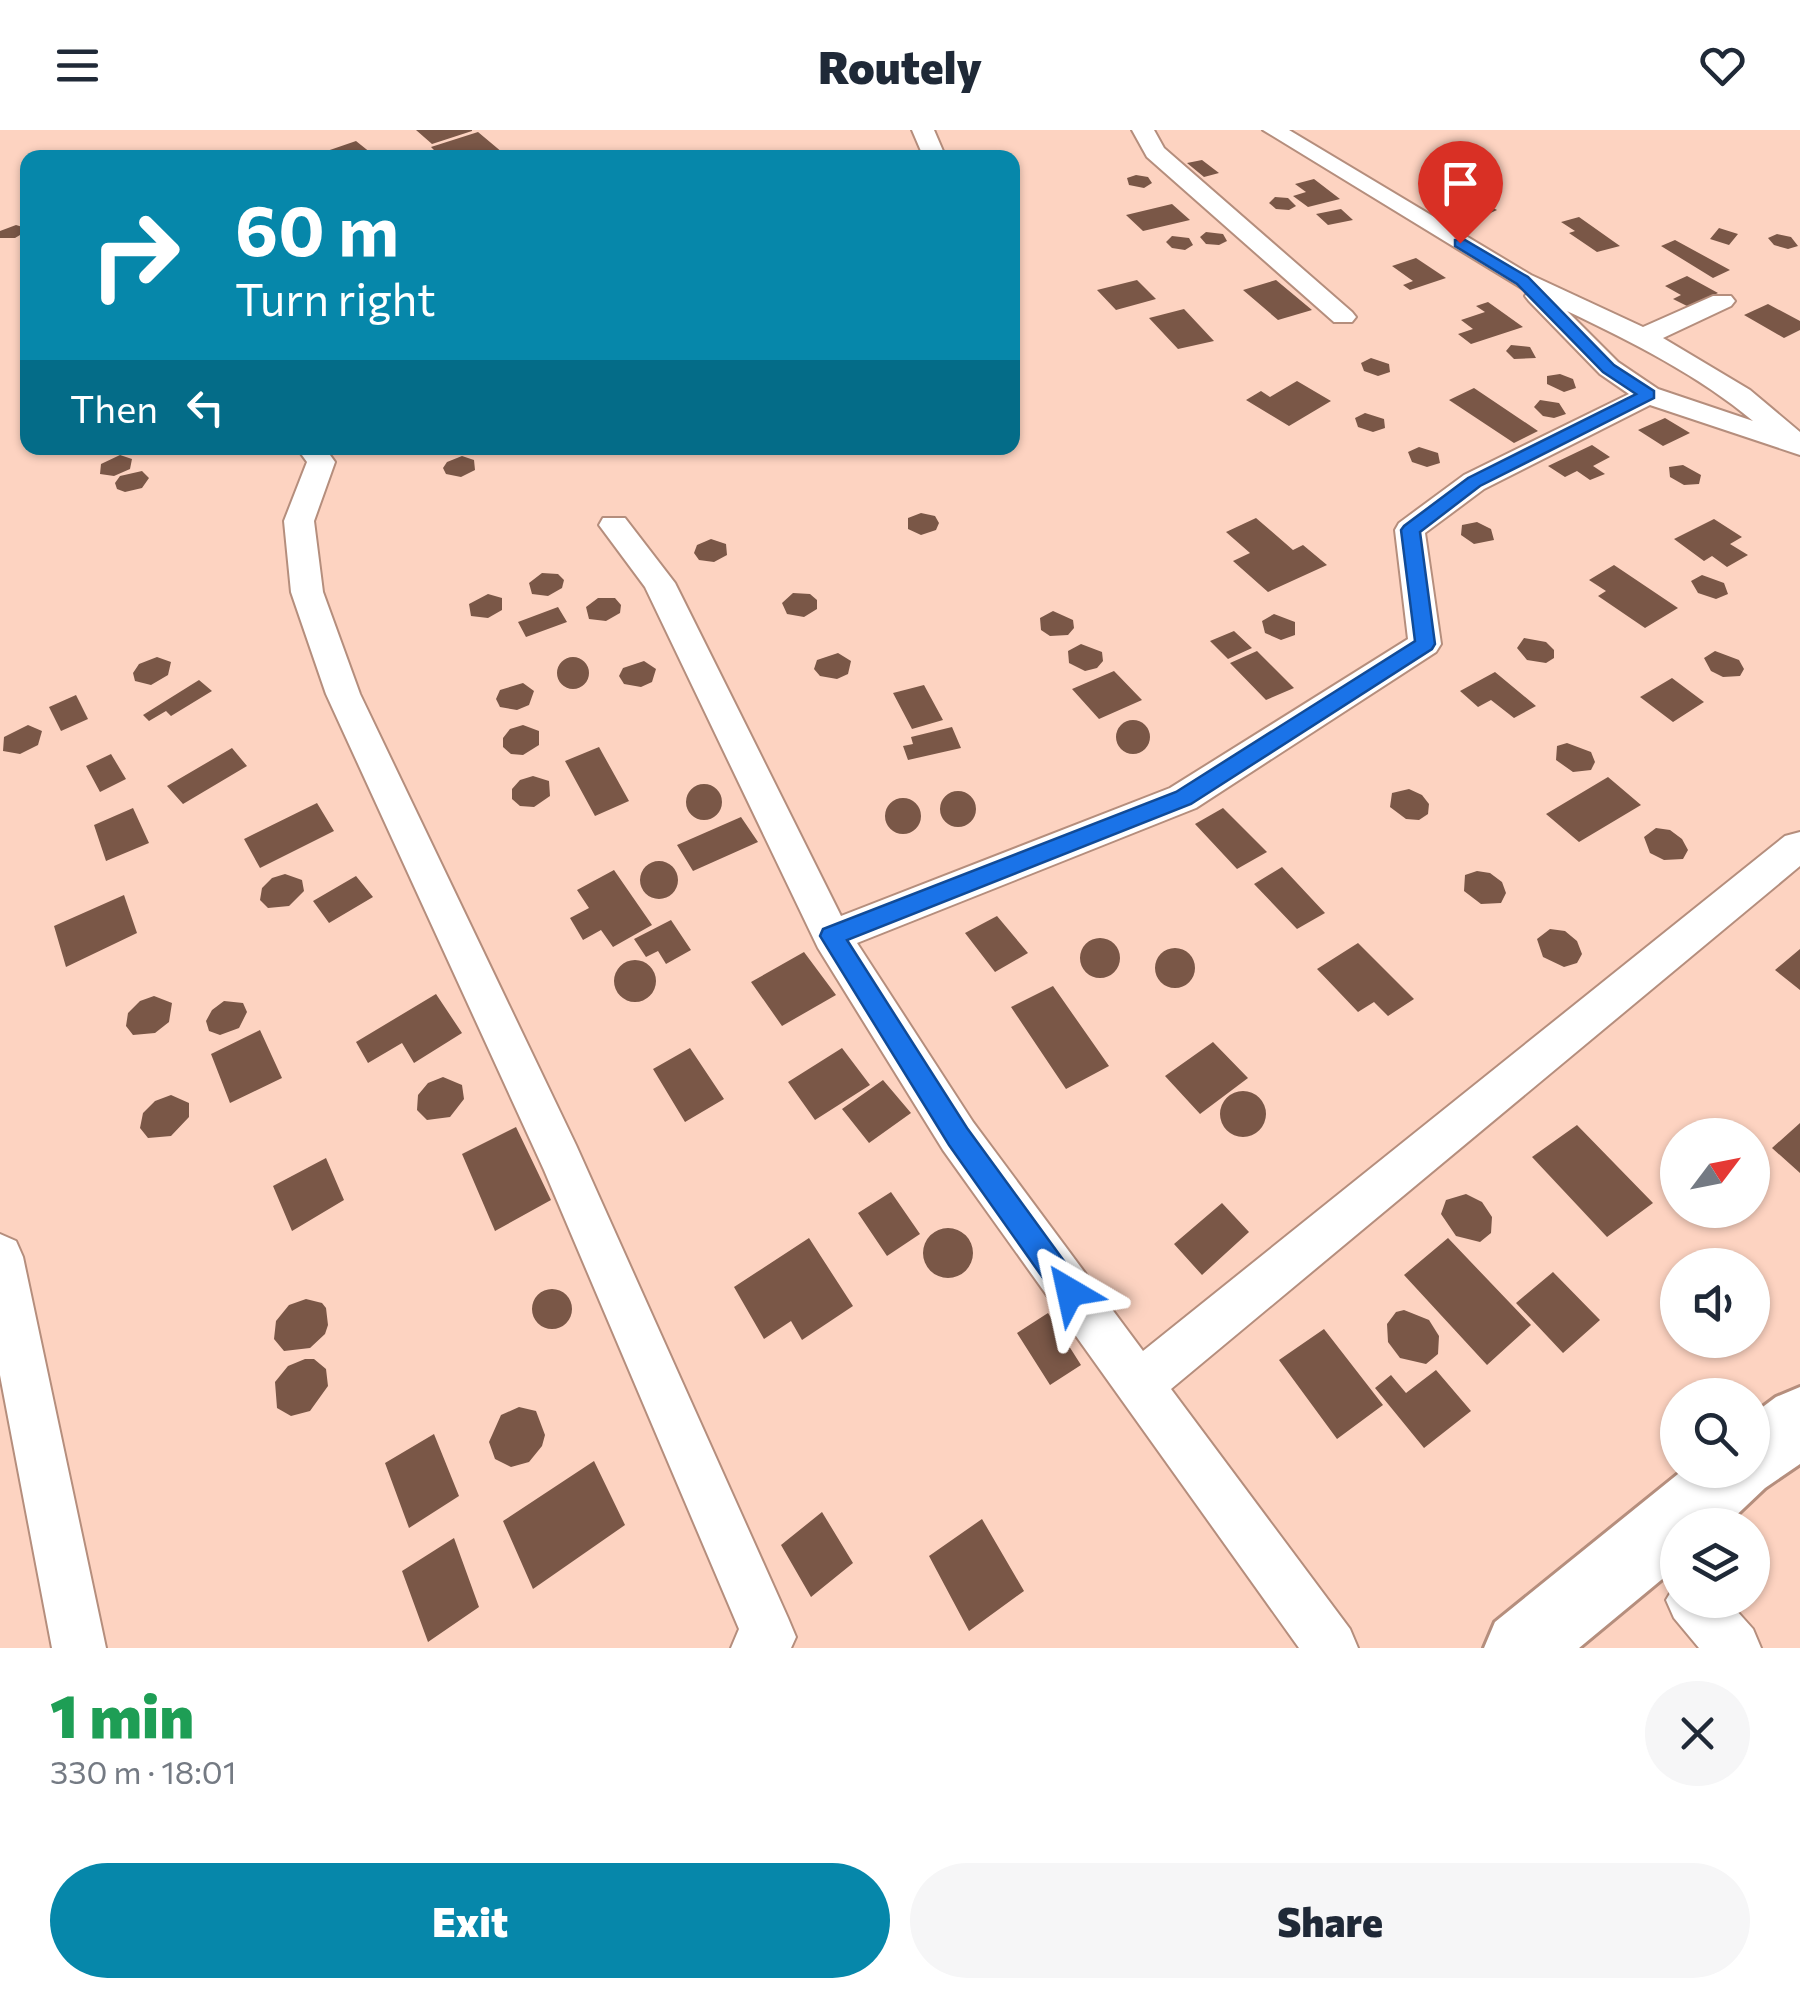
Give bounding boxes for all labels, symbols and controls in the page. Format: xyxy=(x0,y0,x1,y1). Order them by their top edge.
icon: menu xyxy=(50,38,105,93)
text: Routely xyxy=(818,38,982,93)
icon: heart xyxy=(1695,38,1750,93)
pin xyxy=(1418,141,1503,244)
icon: arrive xyxy=(1433,156,1488,211)
text: 60 m xyxy=(235,185,399,270)
icon: right xyxy=(70,190,200,320)
text: Turn right xyxy=(235,270,436,325)
icon: left xyxy=(178,380,233,435)
text: Then xyxy=(70,384,158,431)
north arrow xyxy=(1660,1118,1770,1228)
map controls xyxy=(1660,1118,1770,1618)
position arrow xyxy=(1018,1240,1122,1344)
button: sound xyxy=(1660,1248,1770,1358)
button: search xyxy=(1660,1378,1770,1488)
button: layers xyxy=(1660,1508,1770,1618)
text: 1 min xyxy=(50,1677,194,1750)
button: close xyxy=(1645,1681,1750,1786)
text: 330 m · 18:01 xyxy=(50,1751,236,1791)
button: Exit xyxy=(50,1863,890,1978)
button: Share xyxy=(910,1863,1750,1978)

